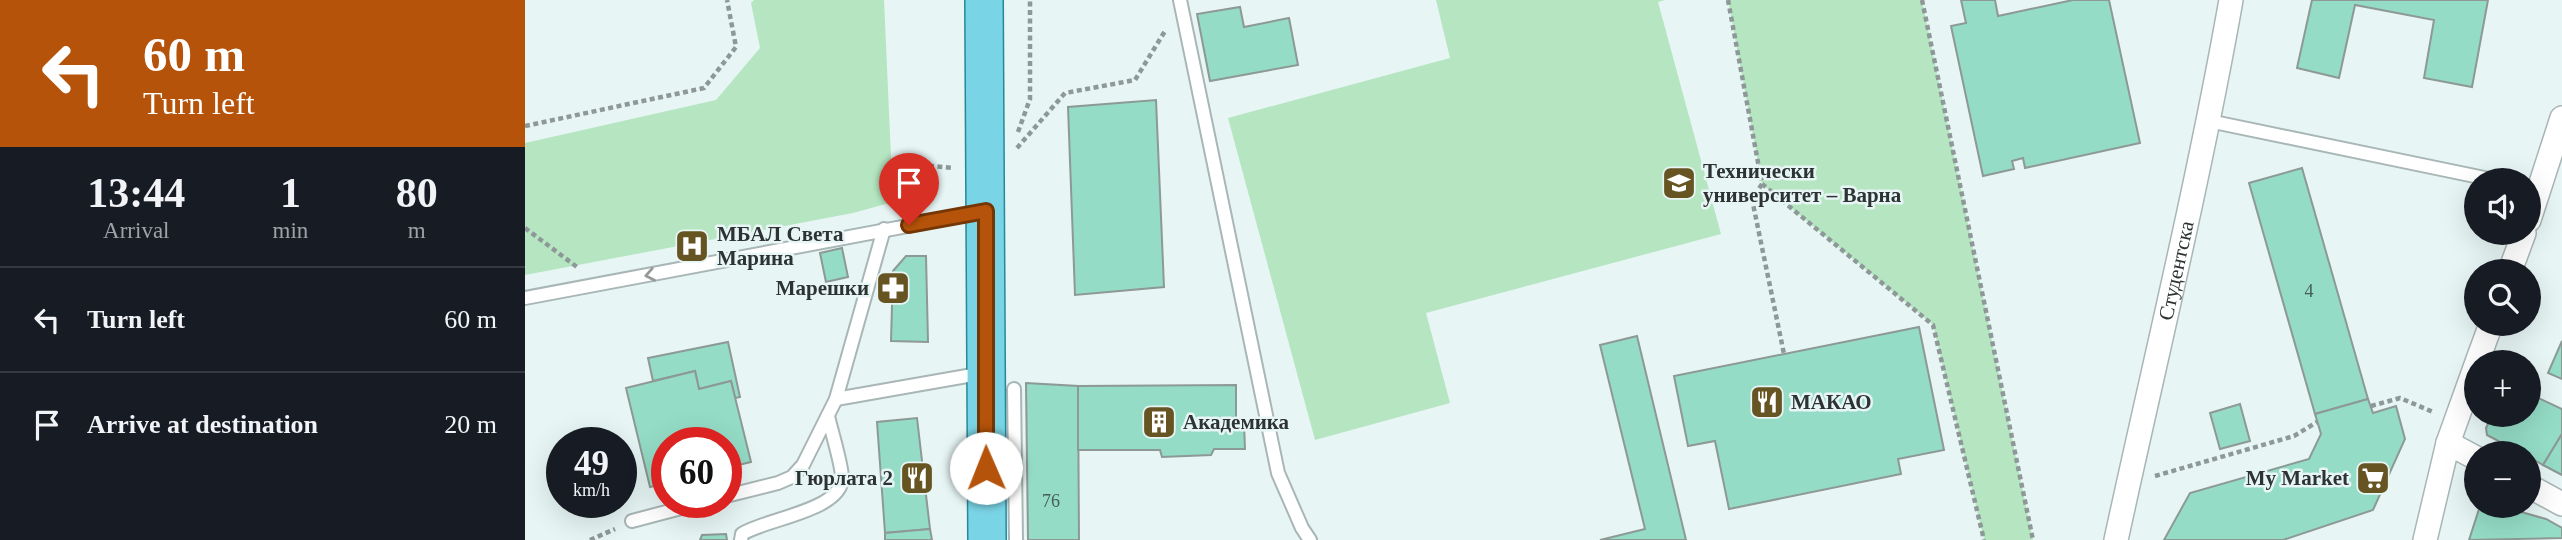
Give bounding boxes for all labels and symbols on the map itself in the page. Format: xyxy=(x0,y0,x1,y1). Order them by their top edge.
pin xyxy=(879,153,939,225)
place label: Технически университет – Варна xyxy=(1703,159,1902,207)
school or university icon: Технически университет – Варна xyxy=(1660,164,1698,202)
street label: Студентска xyxy=(2153,218,2199,323)
place label: МБАЛ Света Марина xyxy=(717,222,844,270)
hospital icon: МБАЛ Света Марина xyxy=(673,227,711,265)
one-way arrow xyxy=(644,266,656,281)
pharmacy icon: Марешки xyxy=(874,269,912,307)
place label: Марешки xyxy=(776,276,869,300)
house number: 4 xyxy=(2305,281,2314,301)
restaurant icon: МАКАО xyxy=(1748,383,1786,421)
place label: МАКАО xyxy=(1791,390,1872,414)
building icon: Академика xyxy=(1140,403,1178,441)
place label: Академика xyxy=(1183,410,1290,434)
speed limit sign: 60 xyxy=(651,427,742,518)
position arrow xyxy=(949,431,1023,505)
restaurant icon: Гюрлата 2 xyxy=(898,459,936,497)
supermarket icon: My Market xyxy=(2354,459,2392,497)
place label: Гюрлата 2 xyxy=(795,466,893,490)
place label: My Market xyxy=(2246,466,2349,490)
house number: 76 xyxy=(1042,491,1060,511)

